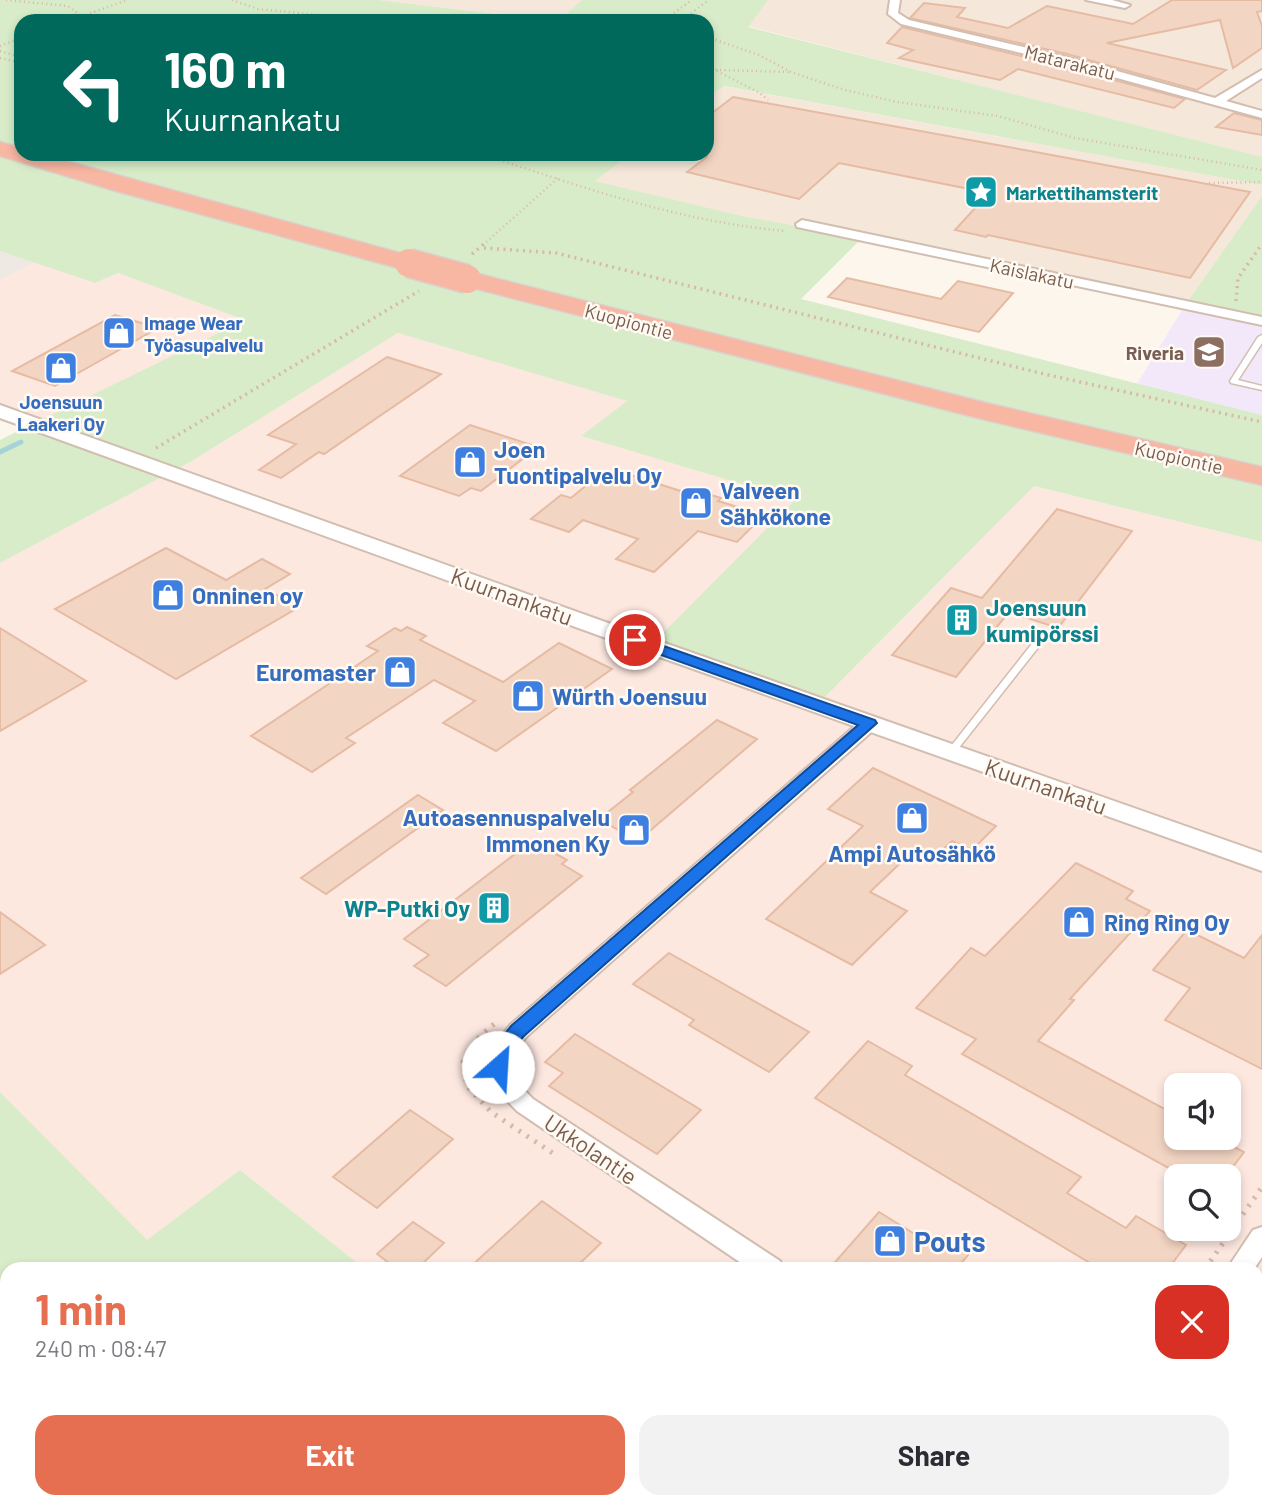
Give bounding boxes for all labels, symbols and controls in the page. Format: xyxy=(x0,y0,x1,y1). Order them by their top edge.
text: 160 m xyxy=(164,39,286,98)
street label: Matarakatu xyxy=(1022,40,1118,84)
icon: left xyxy=(49,42,140,133)
text: Kuurnankatu xyxy=(164,99,341,137)
place icon: Markettihamsterit xyxy=(962,173,1000,211)
place label: Markettihamsterit xyxy=(1006,181,1158,204)
street label: Kaislakatu xyxy=(988,253,1076,293)
street label: Kuopiontie xyxy=(583,298,675,344)
place label: Image Wear Työasupalvelu xyxy=(144,311,263,356)
shop icon: Image Wear Työasupalvelu xyxy=(100,314,138,352)
school or university icon: Riveria xyxy=(1190,333,1228,371)
place label: Riveria xyxy=(1126,341,1184,364)
shop icon: Joensuun Laakeri Oy xyxy=(42,349,80,387)
place label: Joensuun Laakeri Oy xyxy=(17,390,105,435)
place label: Joen Tuontipalvelu Oy xyxy=(494,435,663,489)
street label: Kuopiontie xyxy=(1133,436,1225,478)
shop icon: Joen Tuontipalvelu Oy xyxy=(451,443,489,481)
place label: Valveen Sähkökone xyxy=(720,476,831,530)
shop icon: Valveen Sähkökone xyxy=(677,484,715,522)
street label: Kuurnankatu xyxy=(447,561,577,631)
shop icon: Onninen oy xyxy=(149,576,187,614)
place label: Onninen oy xyxy=(192,581,304,609)
place label: Joensuun kumipörssi xyxy=(986,593,1099,647)
building icon: Joensuun kumipörssi xyxy=(943,601,981,639)
pin xyxy=(605,610,665,670)
icon: arrive xyxy=(616,621,654,659)
shop icon: Euromaster xyxy=(381,653,419,691)
place label: Euromaster xyxy=(256,658,376,686)
shop icon: Würth Joensuu xyxy=(509,677,547,715)
place label: Würth Joensuu xyxy=(552,682,707,710)
street label: Kuurnankatu xyxy=(981,752,1111,820)
shop icon: Ampi Autosähkö xyxy=(893,799,931,837)
place label: Autoasennuspalvelu Immonen Ky xyxy=(402,803,610,857)
shop icon: Autoasennuspalvelu Immonen Ky xyxy=(615,811,653,849)
place label: Ampi Autosähkö xyxy=(828,839,996,867)
building icon: WP-Putki Oy xyxy=(475,889,513,927)
place label: WP-Putki Oy xyxy=(344,894,470,922)
shop icon: Ring Ring Oy xyxy=(1060,903,1098,941)
place label: Ring Ring Oy xyxy=(1104,908,1230,936)
position arrow xyxy=(461,1030,535,1104)
map controls xyxy=(1164,1073,1241,1241)
button: sound xyxy=(1164,1073,1241,1150)
street label: Ukkolantie xyxy=(539,1108,643,1190)
button: search xyxy=(1164,1164,1241,1241)
shop icon: Pouts xyxy=(871,1222,909,1260)
place label: Pouts xyxy=(914,1224,985,1258)
text: 1 min xyxy=(35,1283,127,1333)
button: close xyxy=(1155,1285,1229,1359)
text: 240 m · 08:47 xyxy=(35,1334,166,1362)
button: Exit xyxy=(35,1415,625,1495)
button: Share xyxy=(639,1415,1229,1495)

